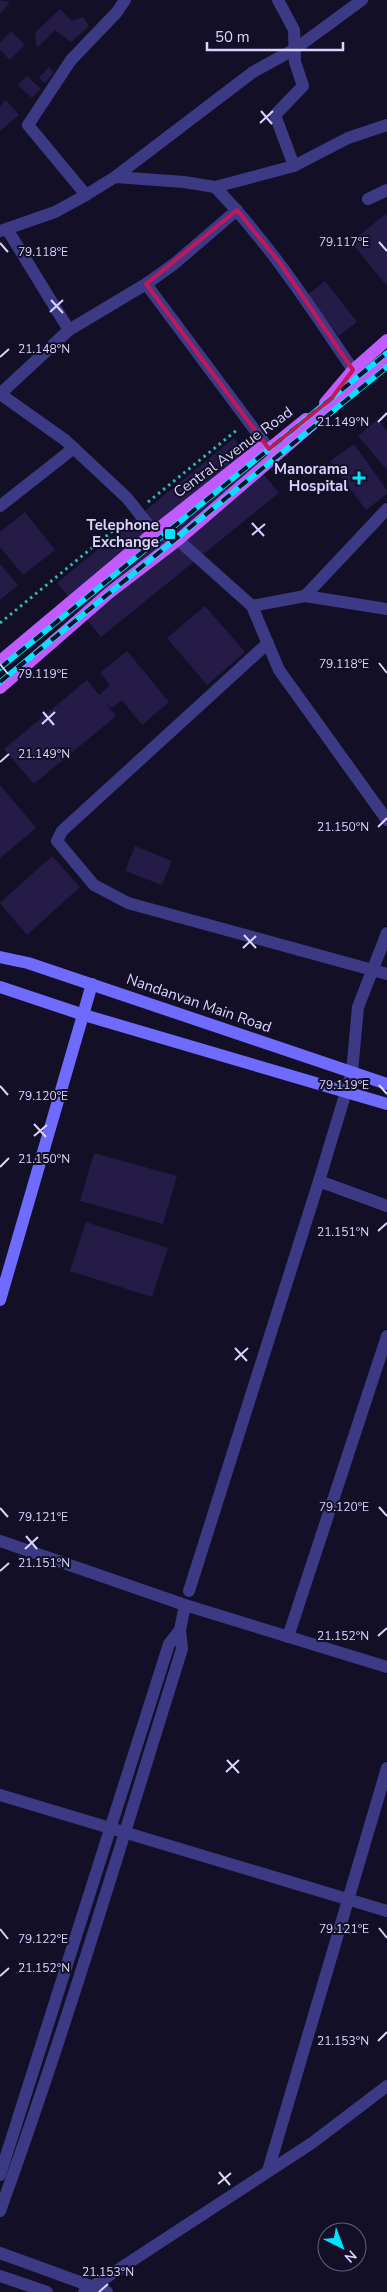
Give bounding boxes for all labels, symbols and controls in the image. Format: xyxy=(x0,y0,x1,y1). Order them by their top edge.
scale bar xyxy=(207,20,343,52)
text: 50 m xyxy=(215,27,250,47)
text: 79.117°E xyxy=(319,234,369,250)
text: 79.118°E xyxy=(18,244,68,260)
text: 21.148°N xyxy=(18,341,70,357)
street label: Central Avenue Road xyxy=(169,402,297,502)
text: 21.149°N xyxy=(317,414,369,430)
place label: Manorama Hospital xyxy=(274,459,348,496)
marker: Manorama Hospital xyxy=(352,471,366,485)
place label: Telephone Exchange xyxy=(87,515,159,552)
marker: Telephone Exchange xyxy=(163,527,177,541)
text: 79.118°E xyxy=(319,656,369,672)
text: 79.119°E xyxy=(18,666,68,682)
text: 21.149°N xyxy=(18,746,70,762)
text: 21.150°N xyxy=(317,819,369,835)
street label: Nandanvan Main Road xyxy=(124,969,274,1037)
text: 79.119°E xyxy=(319,1077,369,1093)
text: 79.120°E xyxy=(18,1088,68,1104)
text: 21.150°N xyxy=(18,1151,70,1167)
text: 21.151°N xyxy=(317,1224,369,1240)
text: 79.120°E xyxy=(319,1499,369,1515)
text: 79.121°E xyxy=(18,1509,68,1525)
text: 21.151°N xyxy=(18,1555,70,1571)
text: 21.152°N xyxy=(317,1628,369,1644)
text: 79.121°E xyxy=(319,1921,369,1937)
text: 79.122°E xyxy=(18,1931,68,1947)
text: 21.152°N xyxy=(18,1960,70,1976)
text: 21.153°N xyxy=(317,2033,369,2049)
north arrow xyxy=(317,2222,367,2272)
text: N xyxy=(340,2246,361,2267)
text: 21.153°N xyxy=(82,2264,134,2280)

